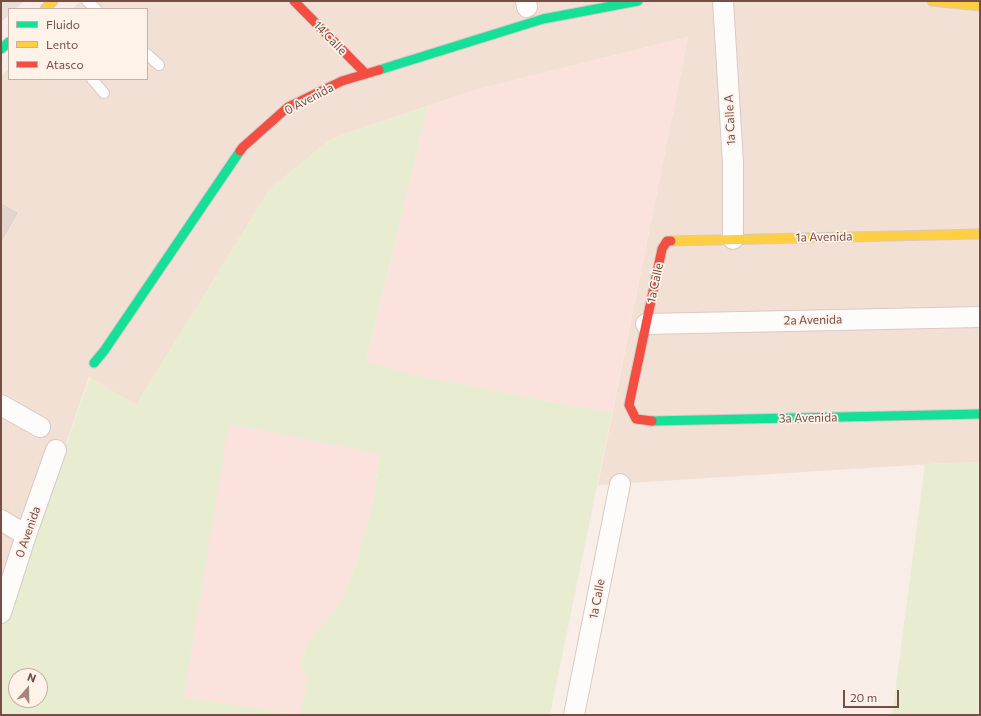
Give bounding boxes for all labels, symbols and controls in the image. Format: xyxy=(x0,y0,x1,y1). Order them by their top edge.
legend xyxy=(8,8,148,80)
text: Fluido xyxy=(46,17,80,31)
street label: 14 Calle xyxy=(310,18,350,58)
text: Lento xyxy=(46,37,78,51)
text: Atasco xyxy=(46,57,84,71)
street label: 0 Avenida xyxy=(282,80,336,118)
street label: 1a Calle A xyxy=(721,94,739,146)
street label: 1a Avenida xyxy=(795,229,853,245)
street label: 1a Calle xyxy=(644,262,666,304)
street label: 2a Avenida xyxy=(784,312,842,328)
street label: 3a Avenida xyxy=(779,410,837,426)
street label: 0 Avenida xyxy=(13,504,43,560)
street label: 1a Calle xyxy=(586,578,608,620)
north arrow xyxy=(8,668,48,708)
text: N xyxy=(26,670,38,685)
scale bar xyxy=(845,682,901,708)
text: 20 m xyxy=(850,690,877,704)

